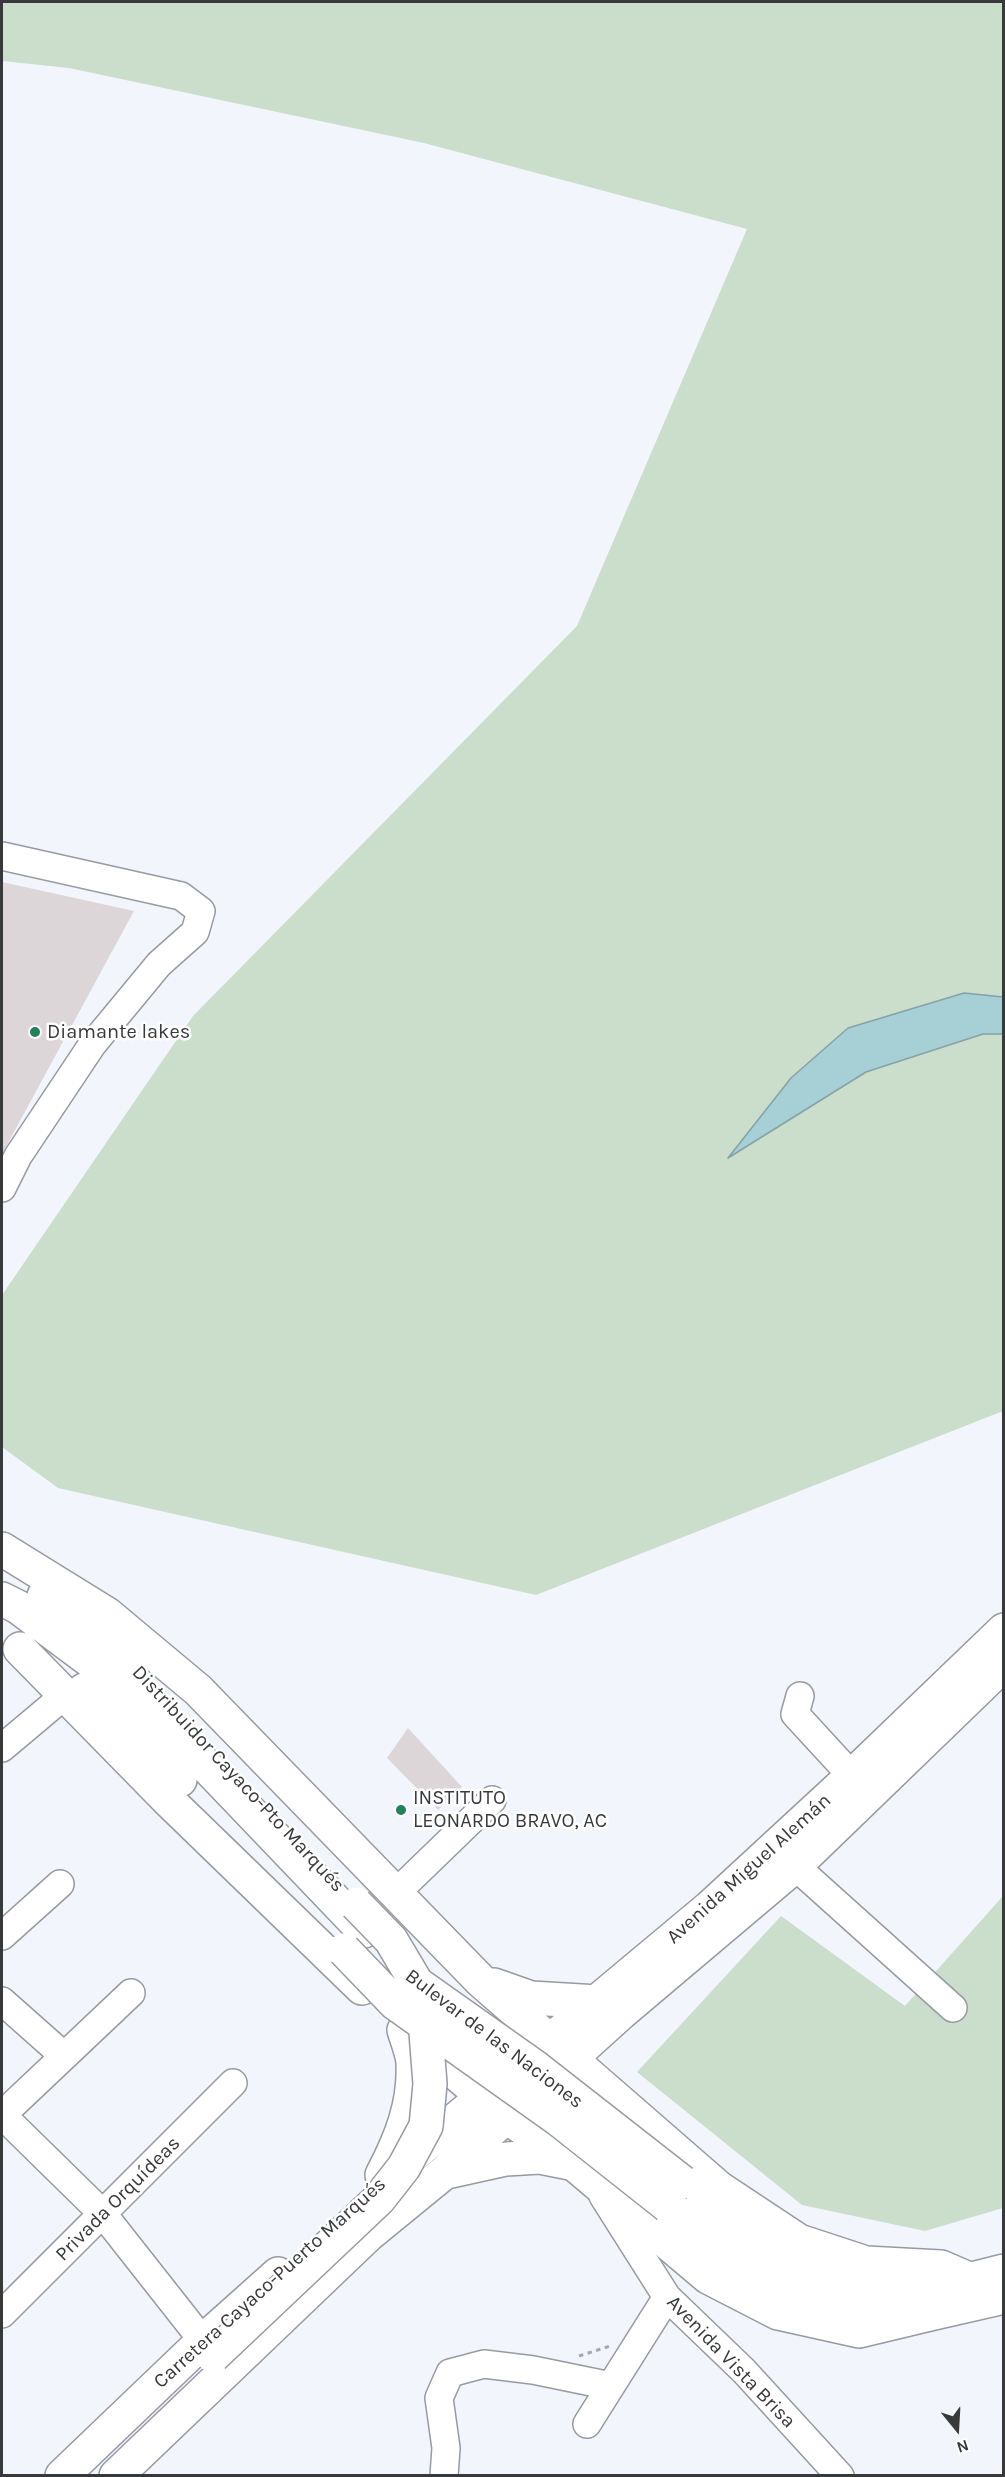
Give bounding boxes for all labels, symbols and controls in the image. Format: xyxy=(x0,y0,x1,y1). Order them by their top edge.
place label: Diamante lakes xyxy=(47,1020,190,1044)
marker: Diamante lakes xyxy=(28,1025,42,1039)
street label: Distribuidor Cayaco-Pto Marqués xyxy=(127,1661,349,1897)
place label: INSTITUTO LEONARDO BRAVO, AC xyxy=(413,1786,607,1833)
street label: Avenida Miguel Alemán xyxy=(662,1789,836,1949)
marker: INSTITUTO LEONARDO BRAVO, AC xyxy=(394,1803,408,1817)
street label: Bulevar de las Naciones xyxy=(400,1964,588,2114)
street label: Privada Orquídeas xyxy=(51,2132,185,2266)
street label: Carretera Cayaco-Puerto Marqués xyxy=(149,2172,391,2394)
street label: Avenida Vista Brisa xyxy=(662,2291,800,2433)
north arrow xyxy=(927,2399,987,2459)
text: N xyxy=(954,2436,971,2457)

